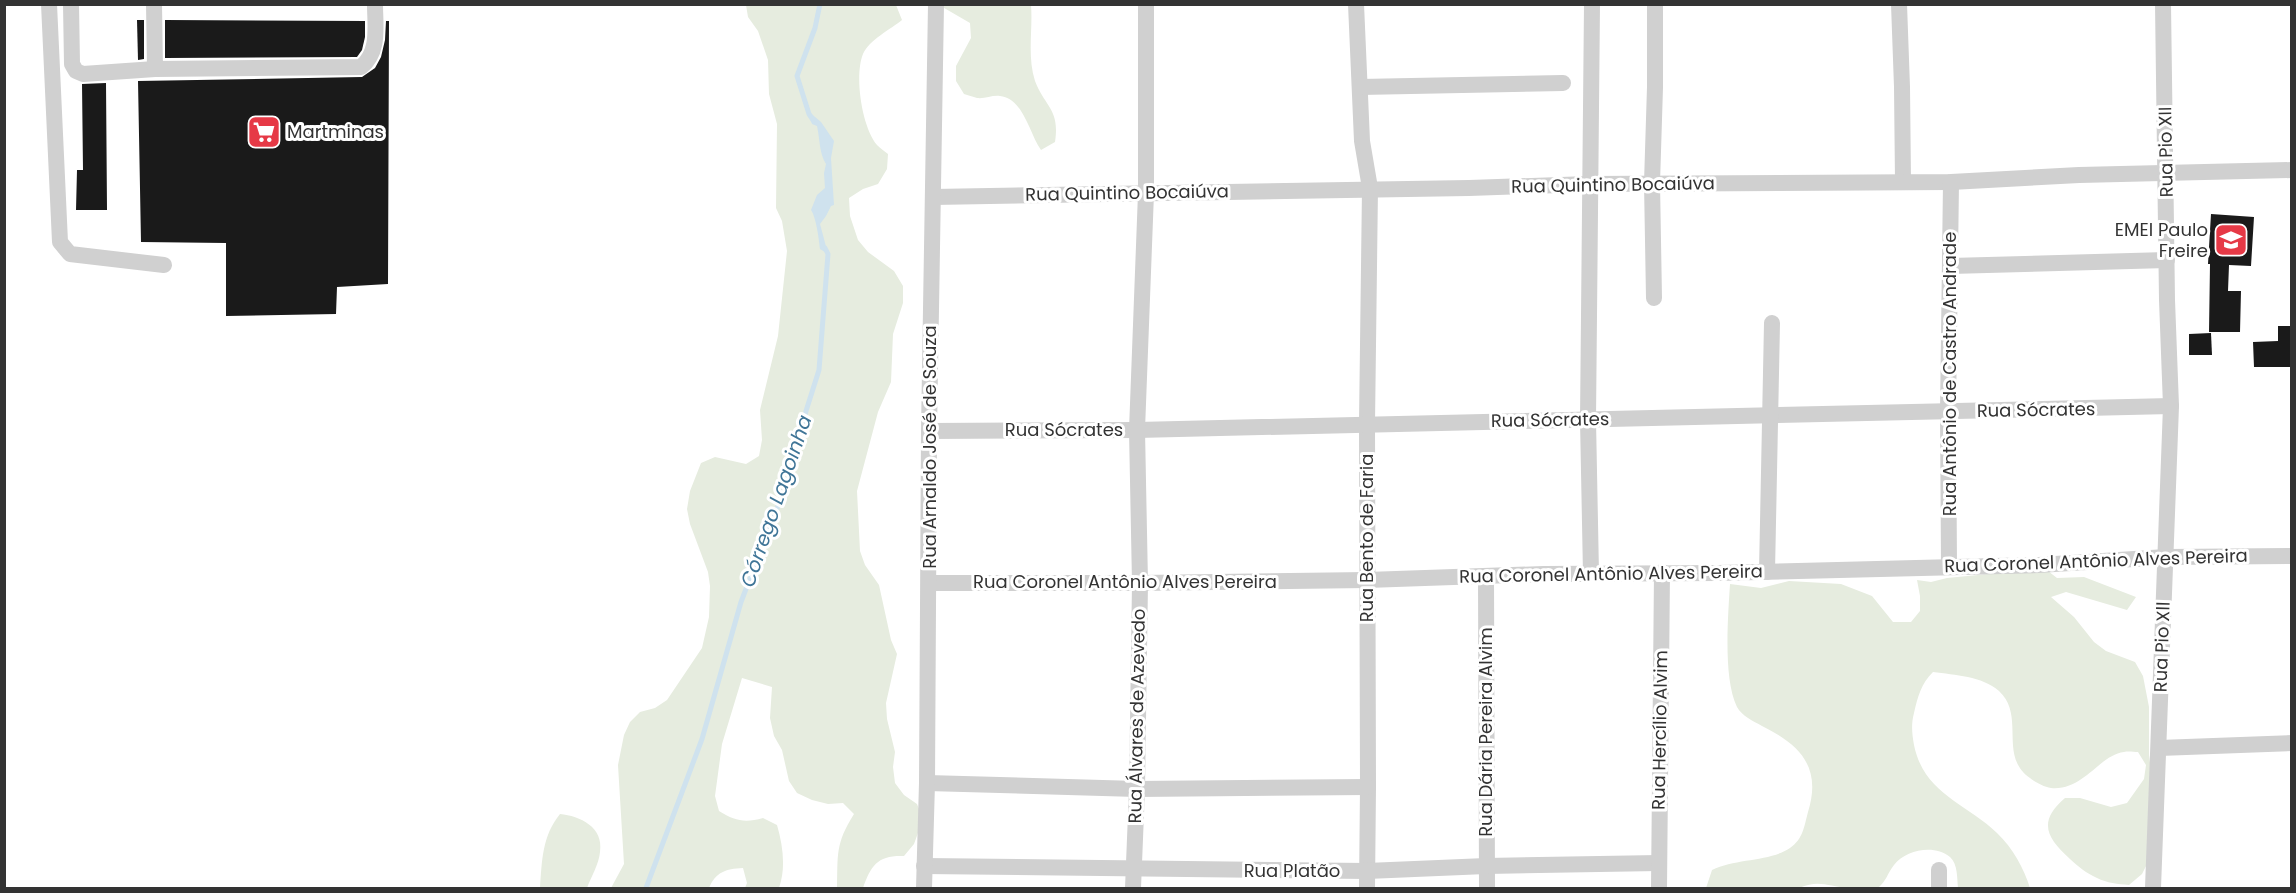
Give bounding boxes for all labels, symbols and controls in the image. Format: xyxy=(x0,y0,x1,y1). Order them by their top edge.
street label: Rua Pio XII xyxy=(2152,106,2179,198)
supermarket icon: Martminas xyxy=(246,114,282,150)
place label: Martminas xyxy=(287,119,384,144)
street label: Rua Quintino Bocaiúva xyxy=(1511,170,1715,199)
street label: Rua Quintino Bocaiúva xyxy=(1025,178,1229,207)
place label: EMEI Paulo Freire xyxy=(2115,217,2208,263)
school or university icon: EMEI Paulo Freire xyxy=(2213,222,2249,258)
street label: Rua Antônio de Castro Andrade xyxy=(1937,232,1962,516)
street label: Rua Arnaldo José de Souza xyxy=(917,325,942,569)
street label: Rua Sócrates xyxy=(1977,396,2095,423)
street label: Rua Sócrates xyxy=(1491,406,1609,433)
water label: Córrego Lagoinha xyxy=(733,411,819,591)
street label: Rua Sócrates xyxy=(1005,417,1123,442)
street label: Rua Bento de Faria xyxy=(1354,454,1379,622)
street label: Rua Coronel Antônio Alves Pereira xyxy=(1944,543,2248,578)
street label: Rua Coronel Antônio Alves Pereira xyxy=(1459,558,1763,589)
street label: Rua Coronel Antônio Alves Pereira xyxy=(973,569,1277,594)
street label: Rua Pio Xll xyxy=(2147,601,2176,693)
street label: Rua Álvares de Azevedo xyxy=(1122,608,1151,824)
street label: Rua Dária Pereira Alvim xyxy=(1473,627,1498,837)
street label: Rua Hercílio Alvim xyxy=(1646,650,1673,810)
street label: Rua Platão xyxy=(1244,858,1340,883)

